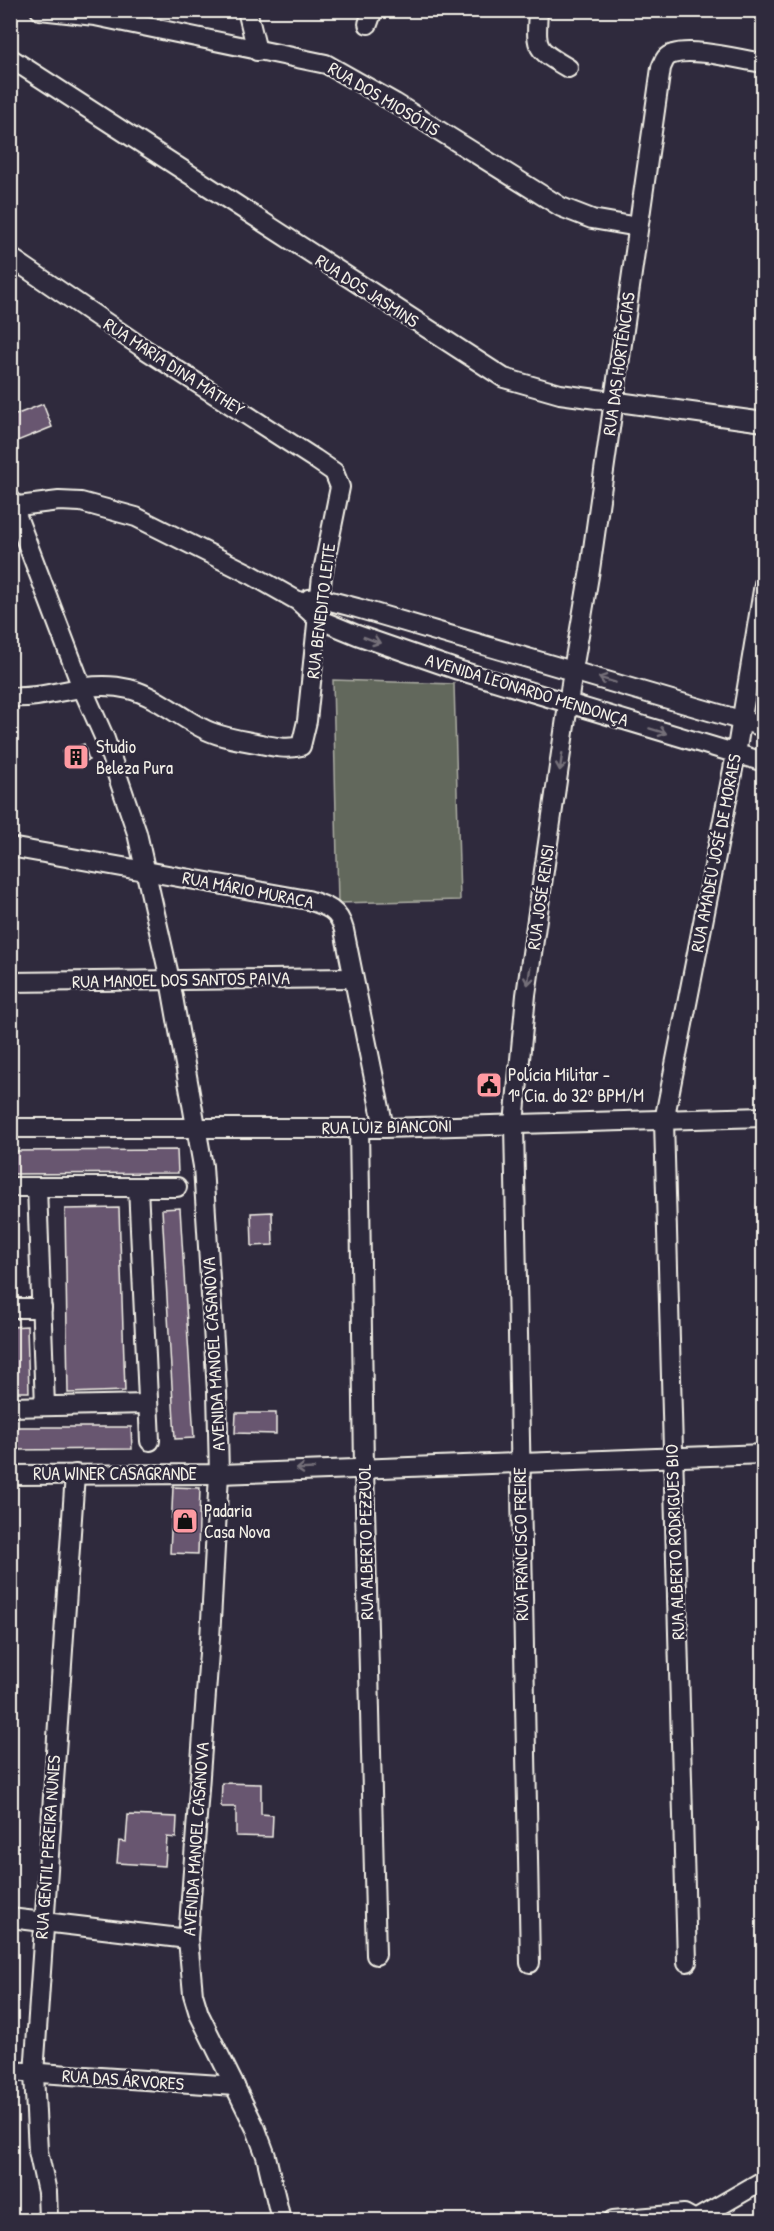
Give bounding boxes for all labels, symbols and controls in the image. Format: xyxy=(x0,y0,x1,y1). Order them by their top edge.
street label: RUA DOS MIOSÓTIS xyxy=(324,55,445,142)
street label: RUA DOS JASMINS xyxy=(311,248,424,333)
street label: RUA DAS HORTÊNCIAS xyxy=(596,291,641,437)
street label: RUA MARIA DINA MATHEY xyxy=(99,312,250,422)
street label: RUA BENEDITO LEITE xyxy=(300,542,341,680)
one-way arrow xyxy=(362,636,381,647)
street label: AVENIDA LEONARDO MENDONÇA xyxy=(423,647,632,732)
one-way arrow xyxy=(598,674,617,685)
one-way arrow xyxy=(648,726,667,737)
place label: Studio Beleza Pura xyxy=(96,734,173,780)
building icon: Studio Beleza Pura xyxy=(61,742,91,772)
one-way arrow xyxy=(555,752,566,772)
street label: RUA AMADEU JOSÉ DE MORAES xyxy=(684,752,747,954)
street label: RUA JOSÉ RENSI xyxy=(521,843,560,951)
street label: RUA MÁRIO MURACA xyxy=(180,865,316,915)
street label: RUA MANOEL DOS SANTOS PAIVA xyxy=(72,965,290,994)
one-way arrow xyxy=(524,966,535,985)
place label: Polícia Militar - 1ª Cia. do 32º BPM/M xyxy=(508,1062,644,1108)
public building icon: Polícia Militar - 1ª Cia. do 32º BPM/M xyxy=(474,1070,504,1100)
street label: RUA LUIZ BIANCONI xyxy=(322,1113,452,1140)
street label: AVENIDA MANOEL CASANOVA xyxy=(196,1256,231,1452)
street label: RUA ALBERTO RODRIGUES BIO xyxy=(659,1444,690,1640)
street label: RUA WINER CASAGRANDE xyxy=(33,1461,197,1486)
one-way arrow xyxy=(296,1464,316,1475)
street label: RUA ALBERTO PEZZUOL xyxy=(352,1464,379,1620)
street label: RUA FRANCISCO FREIRE xyxy=(507,1467,534,1621)
place label: Padaria Casa Nova xyxy=(204,1498,270,1544)
shop icon: Padaria Casa Nova xyxy=(170,1506,200,1536)
street label: AVENIDA MANOEL CASANOVA xyxy=(176,1741,215,1937)
street label: RUA GENTIL PEREIRA NUNES xyxy=(29,1754,66,1940)
street label: RUA DAS ÁRVORES xyxy=(61,2063,185,2096)

